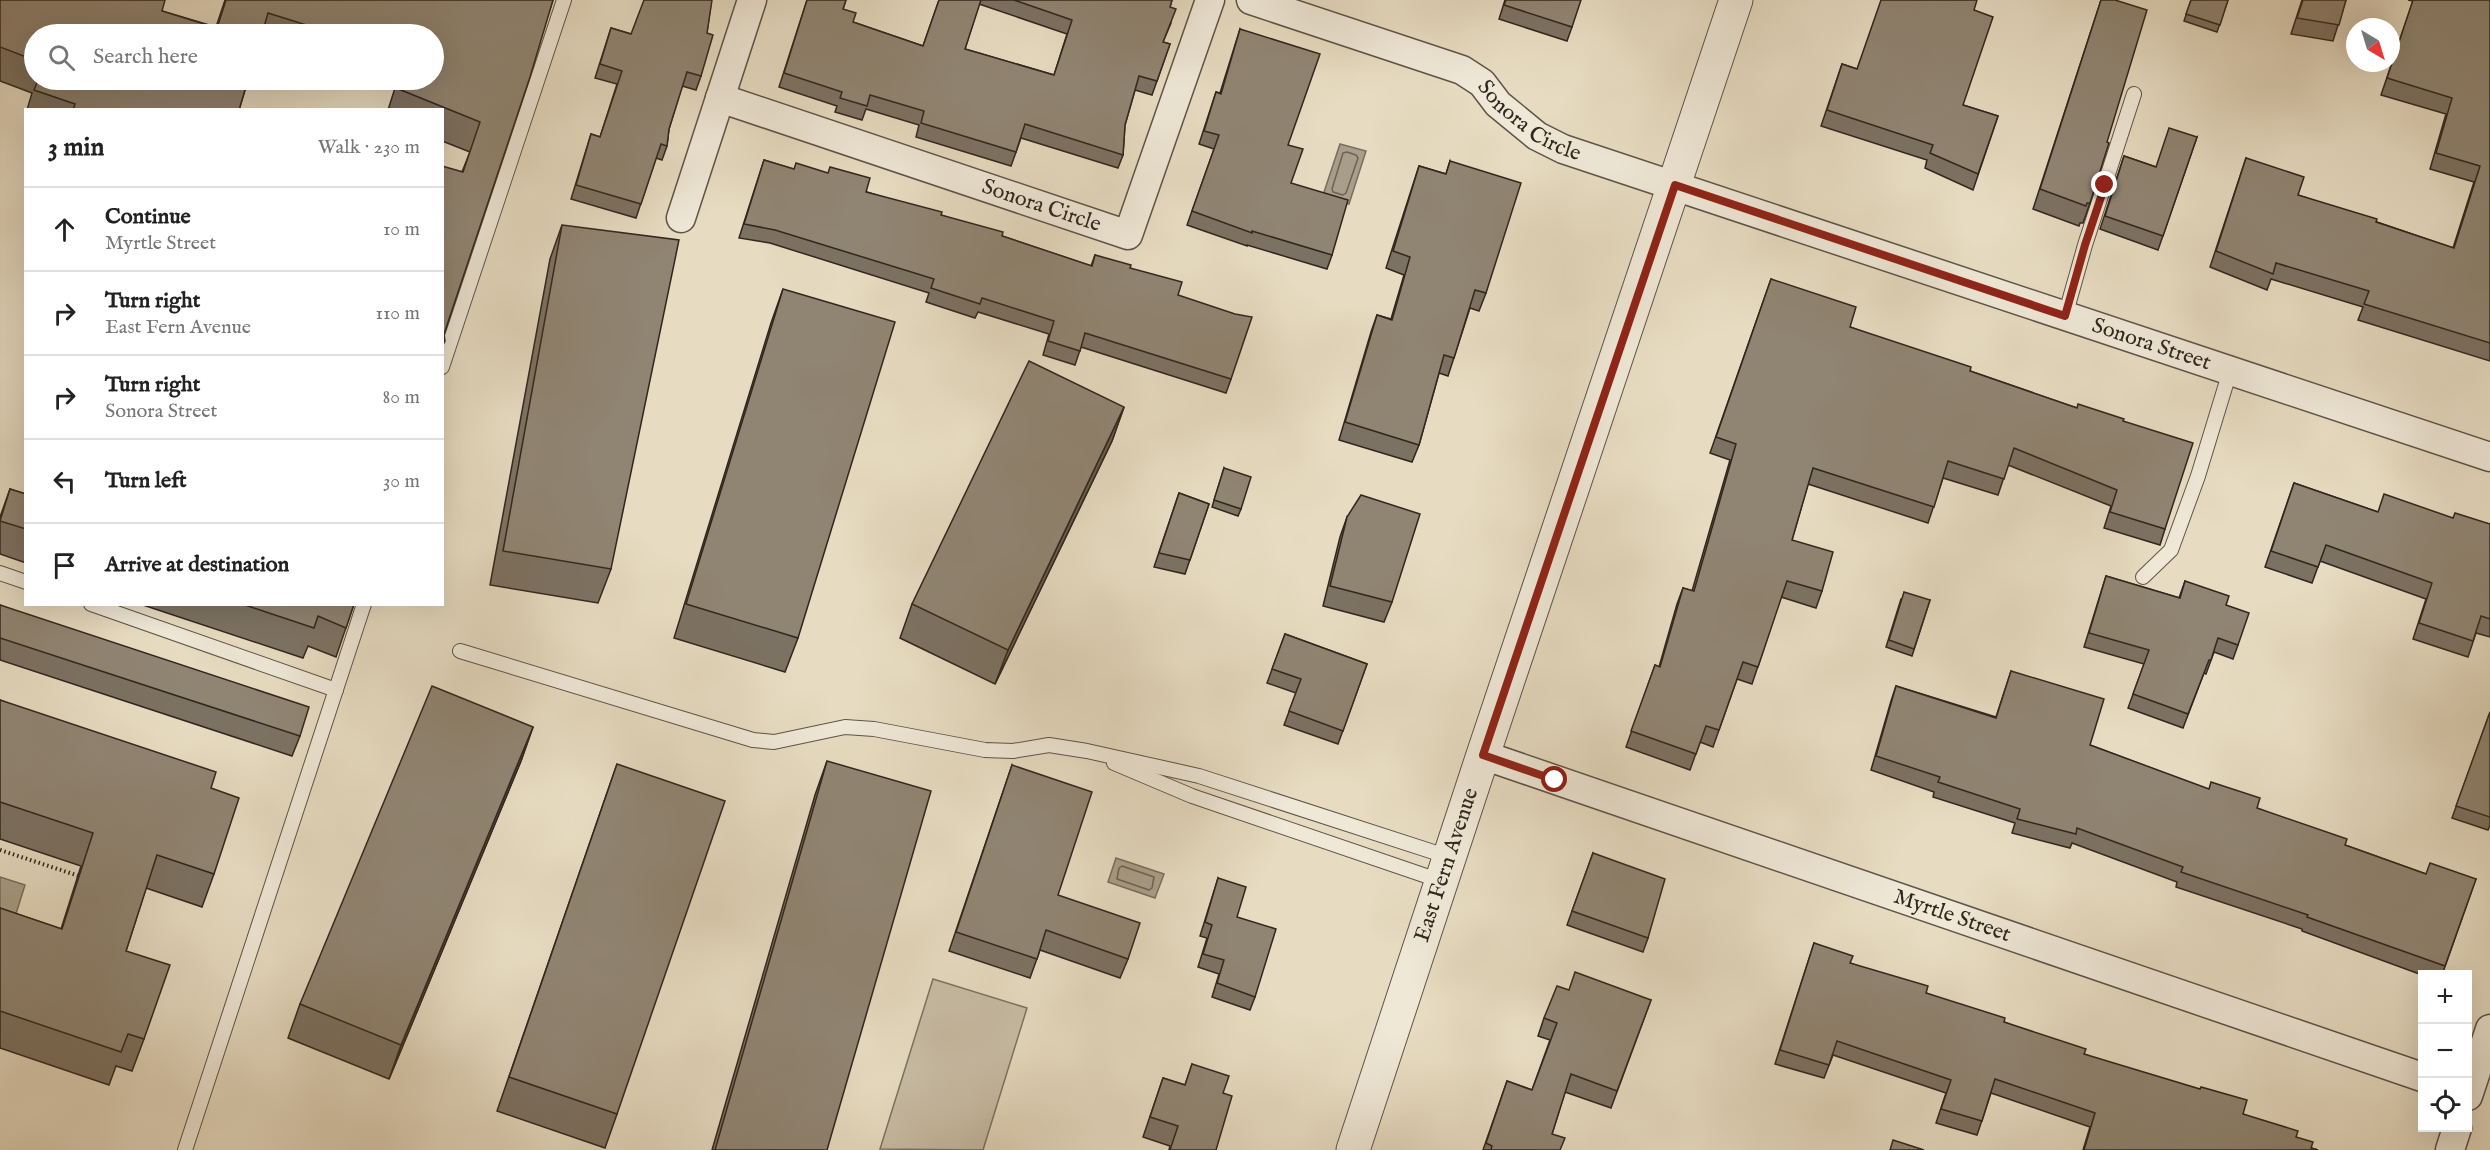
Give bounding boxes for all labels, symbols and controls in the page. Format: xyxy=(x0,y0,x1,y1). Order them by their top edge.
north arrow xyxy=(2346,18,2400,72)
search box xyxy=(24,24,444,90)
icon: search xyxy=(45,41,78,74)
text: Search here xyxy=(93,43,198,71)
street label: Sonora Circle xyxy=(1471,74,1584,168)
text: 3 min xyxy=(48,131,104,164)
text: Walk · 230 m xyxy=(318,135,420,160)
route end xyxy=(2091,171,2117,197)
street label: Sonora Circle xyxy=(978,173,1105,239)
text: Continue xyxy=(105,203,191,231)
icon: ahead xyxy=(48,213,81,246)
text: 10 m xyxy=(383,217,420,242)
text: Myrtle Street xyxy=(105,231,216,256)
text: Turn right xyxy=(105,287,200,315)
icon: right xyxy=(48,297,81,330)
text: 110 m xyxy=(376,301,420,326)
street label: Sonora Street xyxy=(2088,312,2215,377)
text: East Fern Avenue xyxy=(105,315,251,340)
text: Turn right xyxy=(105,371,200,399)
icon: right xyxy=(48,381,81,414)
text: 80 m xyxy=(383,385,420,410)
text: Sonora Street xyxy=(105,399,217,424)
icon: left xyxy=(48,465,81,498)
text: Turn left xyxy=(105,467,187,495)
text: 30 m xyxy=(383,469,420,494)
icon: arrive xyxy=(48,549,81,582)
text: Arrive at destination xyxy=(105,551,289,579)
route start xyxy=(1541,766,1567,792)
street label: East Fern Avenue xyxy=(1408,784,1485,946)
street label: Myrtle Street xyxy=(1890,883,2015,949)
map controls xyxy=(2418,970,2472,1132)
button: + xyxy=(2418,970,2472,1024)
button: − xyxy=(2418,1024,2472,1078)
button: locate xyxy=(2418,1078,2472,1132)

